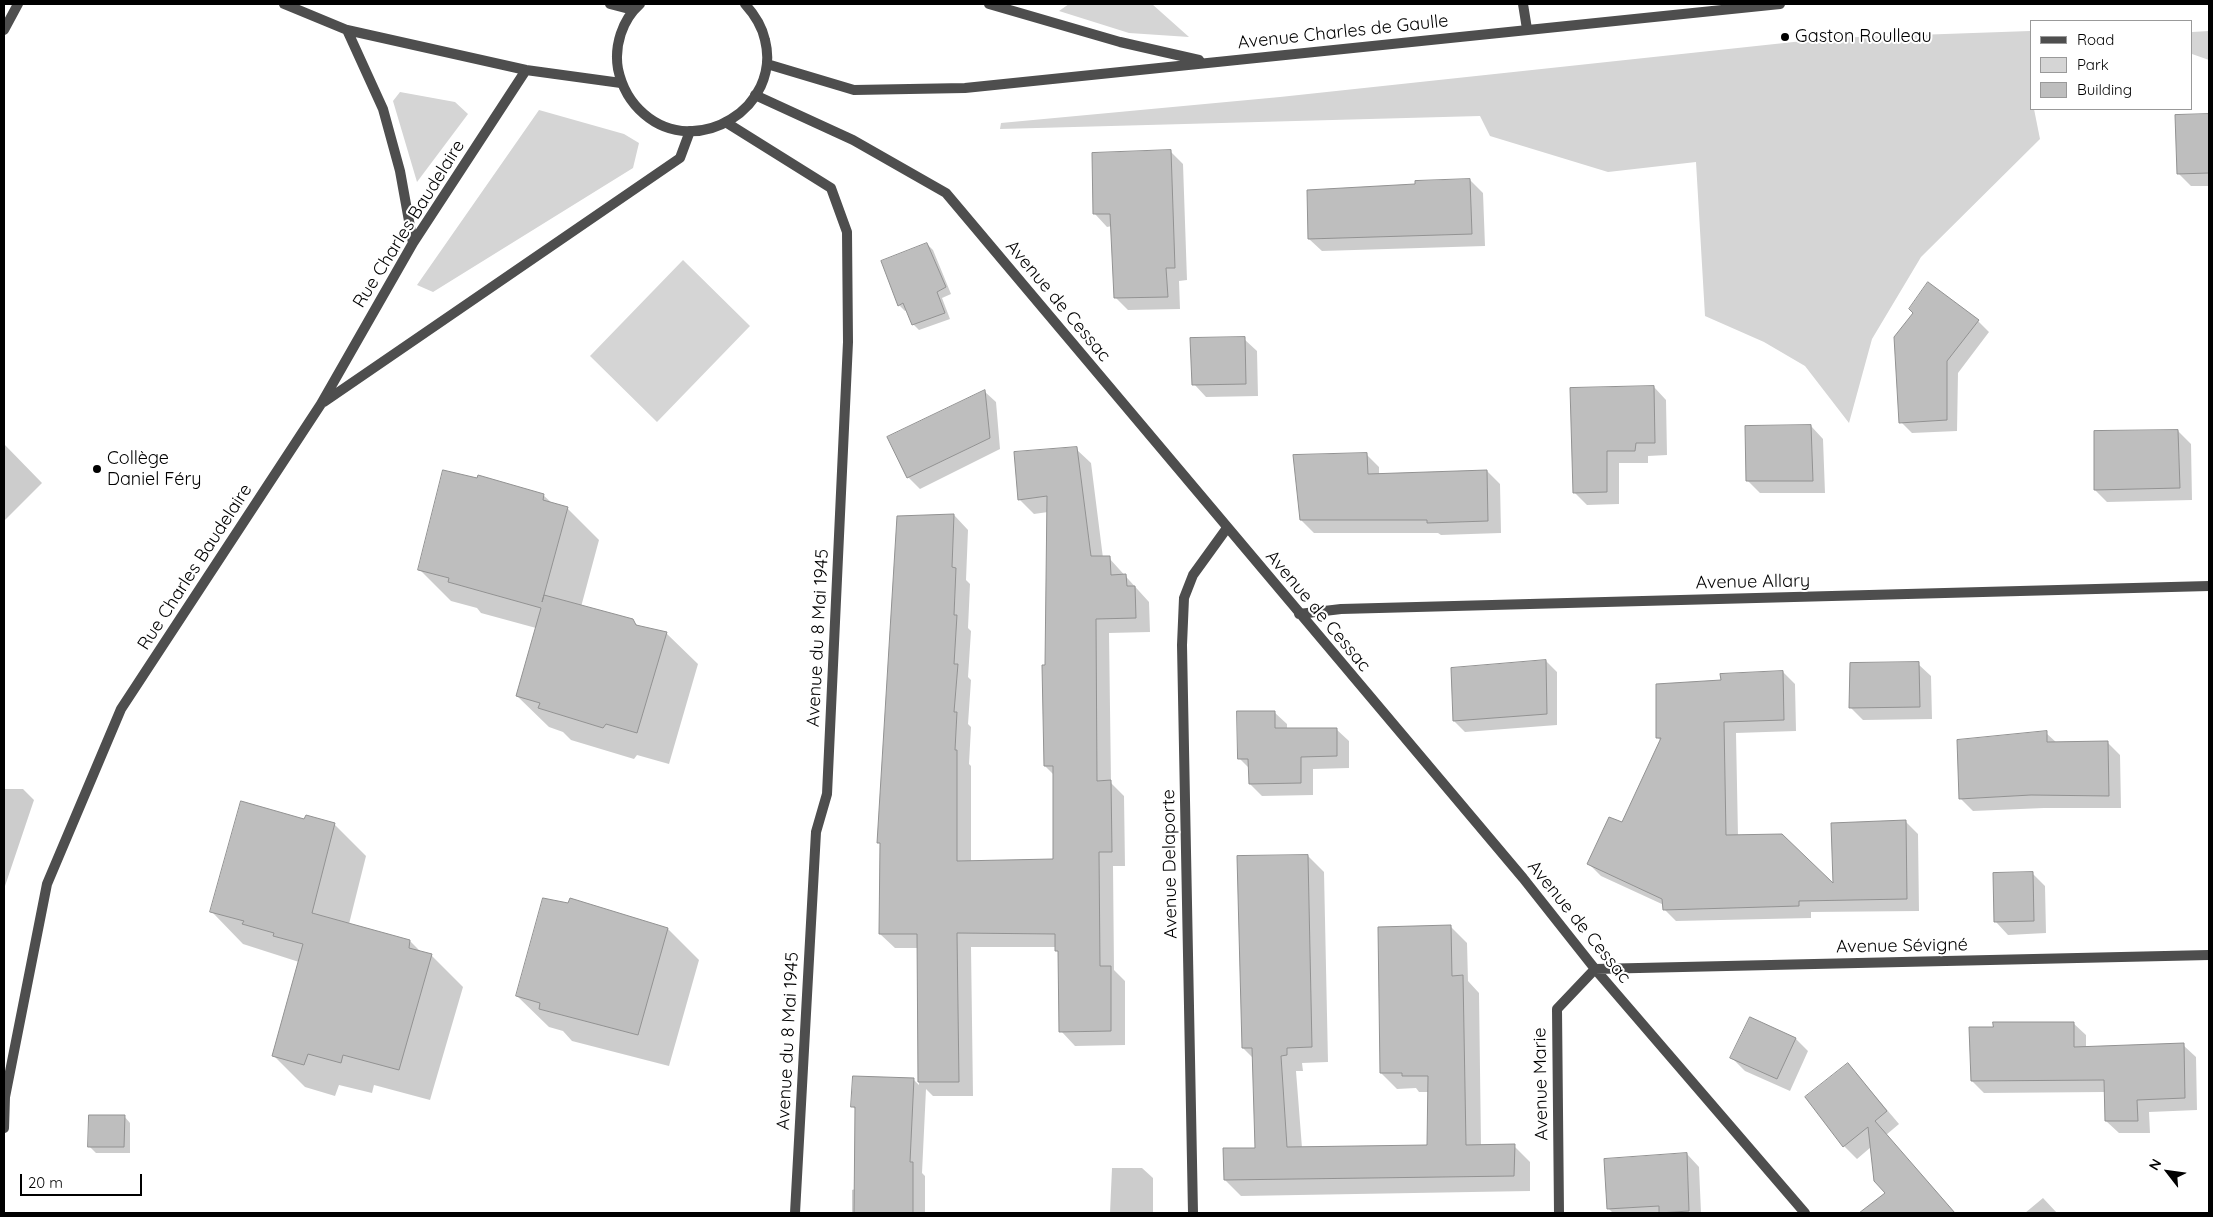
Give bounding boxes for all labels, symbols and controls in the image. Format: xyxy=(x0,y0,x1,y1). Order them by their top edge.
street label: Avenue Charles de Gaulle xyxy=(1237,10,1449,54)
legend xyxy=(2030,20,2193,110)
place label: Gaston Roulleau xyxy=(1795,26,1932,48)
text: Road xyxy=(2077,30,2114,49)
marker: Gaston Roulleau xyxy=(1779,31,1791,43)
text: Park xyxy=(2077,55,2109,74)
text: Building xyxy=(2077,80,2132,99)
street label: Rue Charles Baudelaire xyxy=(348,136,470,312)
street label: Avenue de Cessac xyxy=(1001,236,1115,366)
place label: Collège Daniel Féry xyxy=(107,448,202,490)
marker: Collège Daniel Féry xyxy=(91,463,103,475)
street label: Rue Charles Baudelaire xyxy=(133,480,257,654)
street label: Avenue de Cessac xyxy=(1261,546,1375,676)
street label: Avenue du 8 Mai 1945 xyxy=(803,548,833,728)
street label: Avenue Allary xyxy=(1696,570,1810,594)
street label: Avenue Delaporte xyxy=(1158,789,1182,939)
street label: Avenue de Cessac xyxy=(1523,856,1635,988)
street label: Avenue Sévigné xyxy=(1836,934,1968,958)
street label: Avenue du 8 Mai 1945 xyxy=(773,951,803,1131)
street label: Avenue Marie xyxy=(1529,1027,1553,1141)
north arrow xyxy=(2143,1147,2193,1197)
text: N xyxy=(2145,1156,2165,1173)
scale bar xyxy=(22,1164,145,1196)
text: 20 m xyxy=(28,1173,63,1192)

